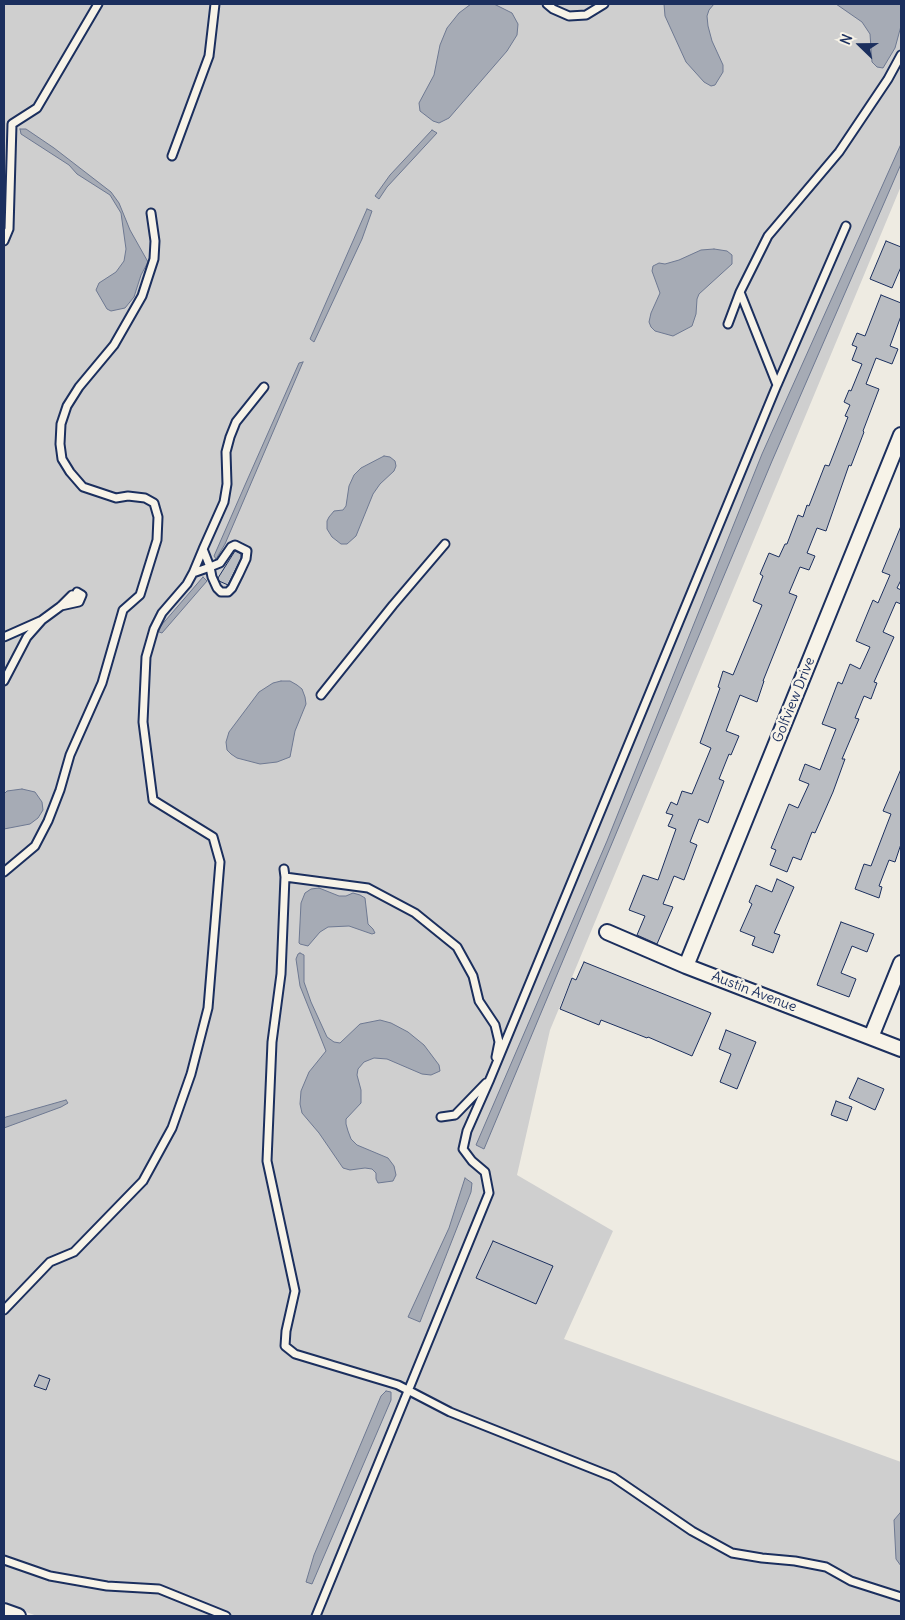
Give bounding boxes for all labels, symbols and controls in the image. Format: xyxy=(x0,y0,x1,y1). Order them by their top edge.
north arrow xyxy=(835,20,885,70)
text: N xyxy=(836,32,856,47)
street label: Golfview Drive xyxy=(769,655,819,745)
street label: Austin Avenue xyxy=(709,968,799,1016)

